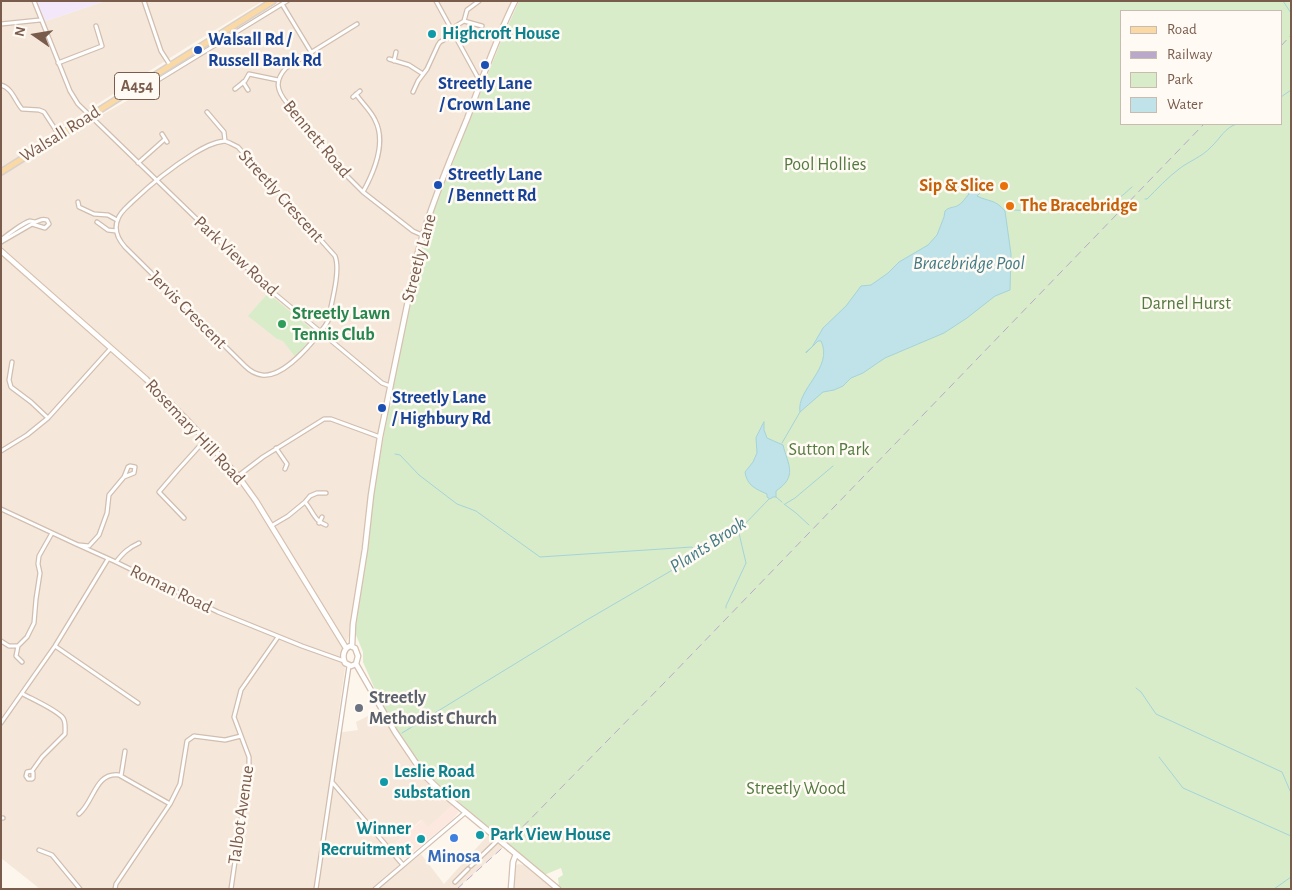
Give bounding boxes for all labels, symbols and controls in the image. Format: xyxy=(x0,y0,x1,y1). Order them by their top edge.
north arrow xyxy=(10,10,60,60)
legend xyxy=(1120,10,1282,125)
text: Road xyxy=(1167,22,1197,37)
place label: Highcroft House xyxy=(442,23,560,45)
text: N xyxy=(12,25,28,38)
marker: Highcroft House xyxy=(426,28,438,40)
place label: Walsall Rd / Russell Bank Rd xyxy=(208,29,322,72)
marker: Walsall Rd / Russell Bank Rd xyxy=(192,44,204,56)
text: Railway xyxy=(1167,47,1212,62)
marker: Streetly Lane / Crown Lane xyxy=(479,59,491,71)
road number: A454 xyxy=(114,72,160,100)
text: Park xyxy=(1167,72,1193,87)
place label: Streetly Lane / Crown Lane xyxy=(438,73,532,116)
street label: Bennett Road xyxy=(278,96,356,182)
text: Water xyxy=(1167,97,1203,112)
street label: Walsall Road xyxy=(16,101,104,167)
street label: Streetly Crescent xyxy=(234,145,328,247)
park label: Pool Hollies xyxy=(784,154,866,176)
place label: Streetly Lane / Bennett Rd xyxy=(448,164,542,206)
place label: Sip & Slice xyxy=(919,175,994,197)
marker: Streetly Lane / Bennett Rd xyxy=(432,179,444,191)
marker: Sip & Slice xyxy=(998,180,1010,192)
place label: The Bracebridge xyxy=(1020,195,1138,217)
marker: The Bracebridge xyxy=(1004,200,1016,212)
street label: Park View Road xyxy=(189,211,283,301)
street label: Streetly Lane xyxy=(397,211,441,305)
water label: Bracebridge Pool xyxy=(913,252,1025,274)
street label: Jervis Crescent xyxy=(145,267,231,353)
park label: Darnel Hurst xyxy=(1141,293,1231,315)
place label: Streetly Lawn Tennis Club xyxy=(292,303,390,346)
marker: Streetly Lawn Tennis Club xyxy=(276,318,288,330)
street label: Rosemary Hill Road xyxy=(140,375,250,489)
place label: Streetly Lane / Highbury Rd xyxy=(392,387,491,429)
marker: Streetly Lane / Highbury Rd xyxy=(376,402,388,414)
park label: Sutton Park xyxy=(789,439,869,461)
water label: Plants Brook xyxy=(665,512,751,578)
street label: Roman Road xyxy=(126,560,216,618)
place label: Streetly Methodist Church xyxy=(369,687,497,730)
marker: Streetly Methodist Church xyxy=(353,702,365,714)
place label: Leslie Road substation xyxy=(394,761,475,804)
street label: Talbot Avenue xyxy=(223,764,259,866)
marker: Leslie Road substation xyxy=(378,776,390,788)
park label: Streetly Wood xyxy=(746,778,846,800)
place label: Winner Recruitment xyxy=(320,818,411,861)
place label: Park View House xyxy=(490,824,611,846)
marker: Park View House xyxy=(474,829,486,841)
marker: Minosa xyxy=(448,832,460,844)
marker: Winner Recruitment xyxy=(415,833,427,845)
place label: Minosa xyxy=(427,846,481,868)

